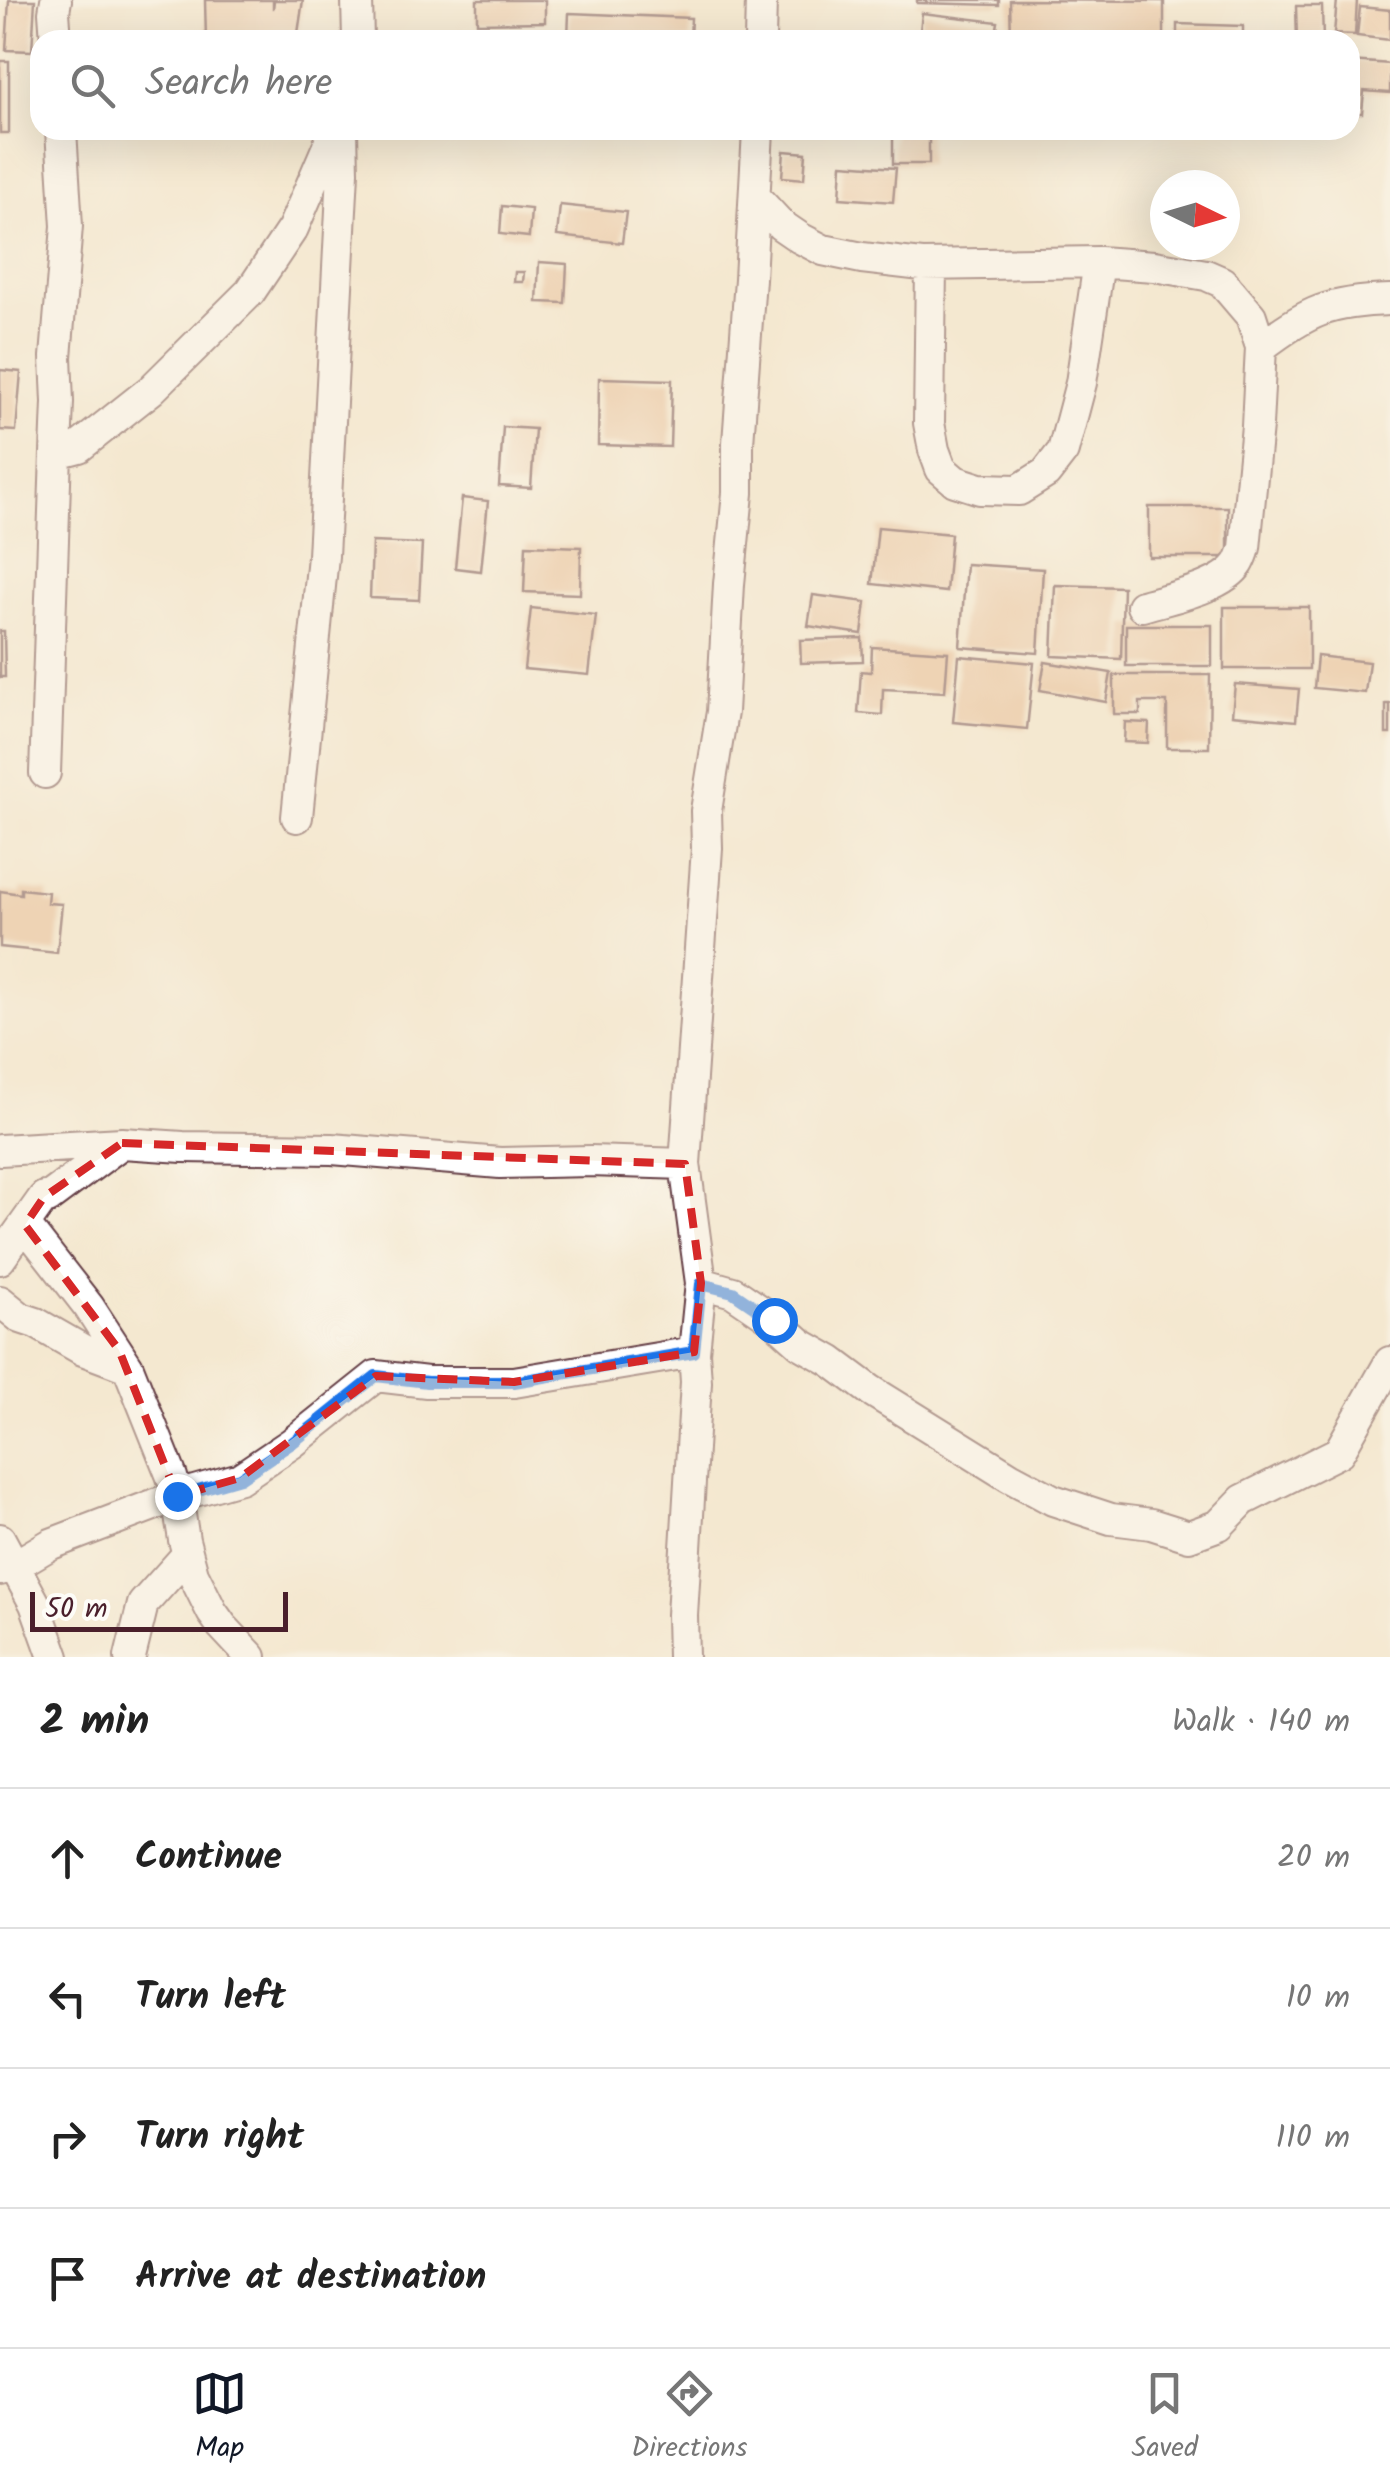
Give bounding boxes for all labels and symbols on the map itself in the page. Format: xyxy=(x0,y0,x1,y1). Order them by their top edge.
north arrow xyxy=(1150,170,1240,260)
route start xyxy=(752,1298,798,1344)
route end xyxy=(155,1474,201,1520)
scale bar xyxy=(30,1587,288,1632)

